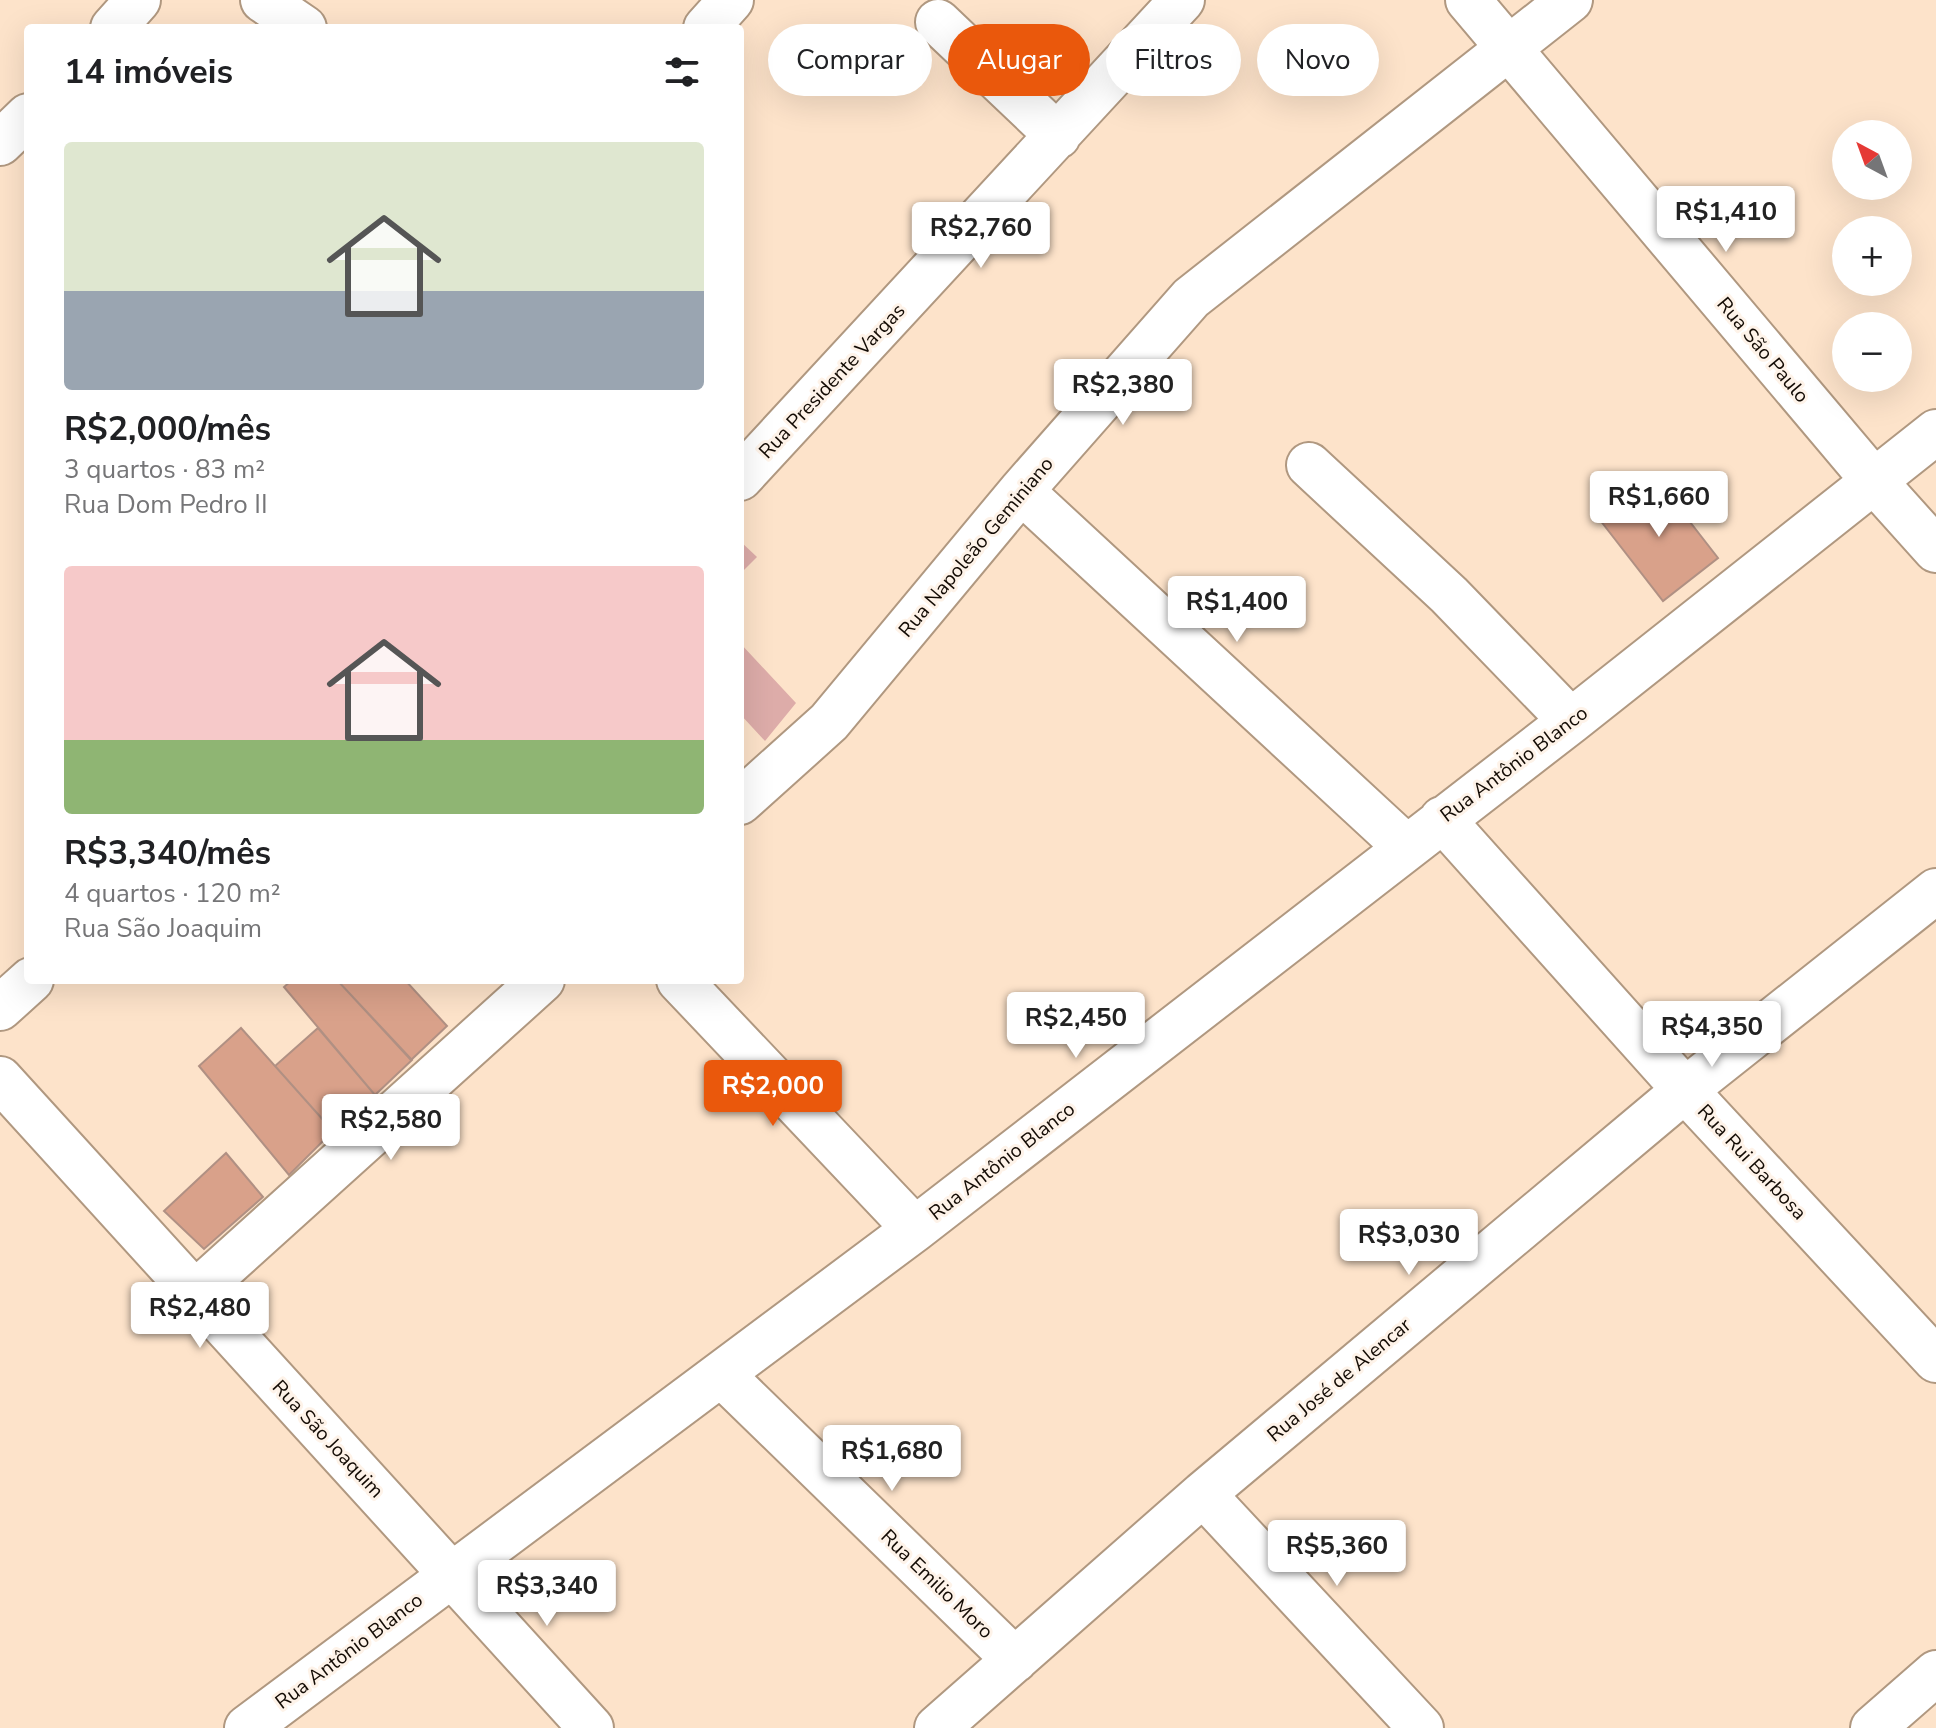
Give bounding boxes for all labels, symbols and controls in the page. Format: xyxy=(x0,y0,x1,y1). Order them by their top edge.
chip: Comprar xyxy=(768,24,932,96)
chip: Alugar xyxy=(948,24,1090,96)
chip: Filtros xyxy=(1106,24,1241,96)
chip: Novo xyxy=(1257,24,1379,96)
text: 14 imóveis xyxy=(64,49,233,95)
icon: filters xyxy=(660,50,704,94)
north arrow xyxy=(1832,120,1912,200)
map controls xyxy=(1832,120,1912,392)
pin: R$1,410 xyxy=(1652,186,1800,254)
icon: home xyxy=(312,194,456,338)
text: R$1,410 xyxy=(1675,194,1777,229)
pin: R$2,760 xyxy=(907,202,1055,270)
text: R$2,760 xyxy=(930,210,1032,245)
button: + xyxy=(1832,216,1912,296)
street label: Rua São Paulo xyxy=(1711,291,1815,409)
street label: Rua Presidente Vargas xyxy=(753,297,911,465)
button: − xyxy=(1832,312,1912,392)
pin: R$2,380 xyxy=(1049,359,1197,427)
text: R$2,380 xyxy=(1072,367,1174,402)
text: R$2,000/mês xyxy=(64,406,271,452)
street label: Rua Napoleão Geminiano xyxy=(892,451,1060,643)
text: 3 quartos · 83 m² xyxy=(64,452,265,487)
pin: R$1,660 xyxy=(1585,471,1733,539)
text: R$1,660 xyxy=(1608,479,1710,514)
text: Rua Dom Pedro II xyxy=(64,487,268,522)
pin: R$1,400 xyxy=(1163,576,1311,644)
text: R$1,400 xyxy=(1186,584,1288,619)
icon: home xyxy=(312,618,456,762)
street label: Rua Antônio Blanco xyxy=(1435,700,1593,828)
text: R$3,340/mês xyxy=(64,830,271,876)
text: 4 quartos · 120 m² xyxy=(64,876,281,911)
text: Rua São Joaquim xyxy=(64,911,262,946)
pin: R$2,450 xyxy=(1002,992,1150,1060)
text: R$2,450 xyxy=(1025,1000,1127,1035)
pin: R$4,350 xyxy=(1638,1001,1786,1069)
text: R$4,350 xyxy=(1661,1009,1763,1044)
pin: R$2,000 xyxy=(699,1060,847,1128)
text: R$2,000 xyxy=(722,1068,824,1103)
pin: R$2,580 xyxy=(317,1094,465,1162)
street label: Rua Antônio Blanco xyxy=(924,1096,1080,1226)
street label: Rua Rui Barbosa xyxy=(1691,1098,1813,1226)
text: R$2,580 xyxy=(340,1102,442,1137)
pin: R$3,030 xyxy=(1335,1209,1483,1277)
text: R$3,030 xyxy=(1358,1217,1460,1252)
pin: R$2,480 xyxy=(126,1282,274,1350)
text: R$2,480 xyxy=(149,1290,251,1325)
street label: Rua José de Alencar xyxy=(1261,1312,1417,1448)
street label: Rua São Joaquim xyxy=(266,1374,390,1504)
pin: R$1,680 xyxy=(818,1425,966,1493)
text: R$1,680 xyxy=(841,1433,943,1468)
pin: R$5,360 xyxy=(1263,1520,1411,1588)
street label: Rua Emilio Moro xyxy=(875,1523,999,1645)
text: R$5,360 xyxy=(1286,1528,1388,1563)
pin: R$3,340 xyxy=(473,1560,621,1628)
text: R$3,340 xyxy=(496,1568,598,1603)
street label: Rua Antônio Blanco xyxy=(270,1587,428,1715)

